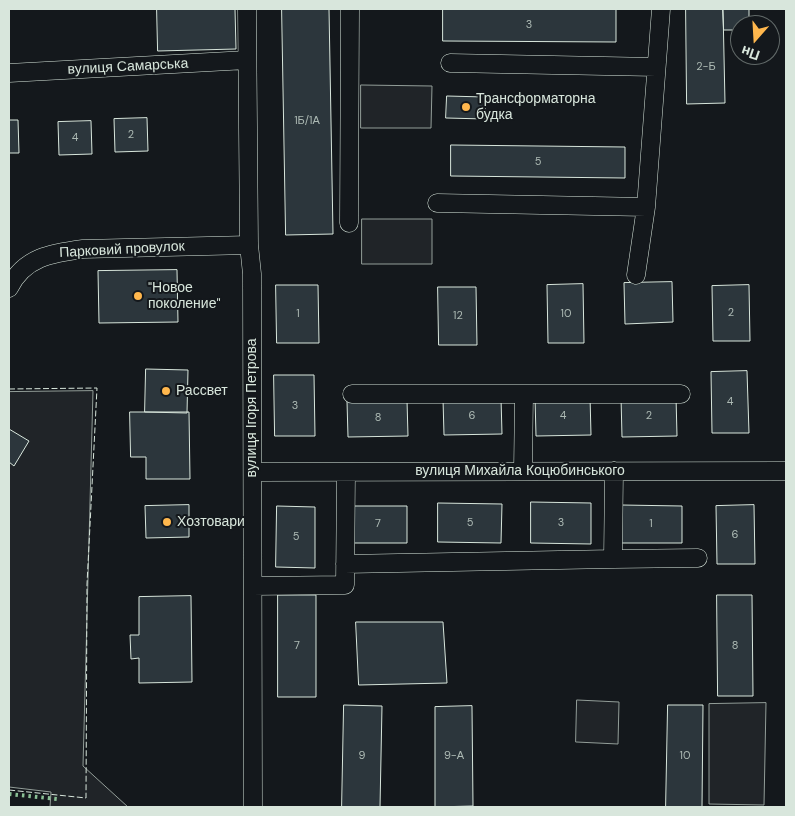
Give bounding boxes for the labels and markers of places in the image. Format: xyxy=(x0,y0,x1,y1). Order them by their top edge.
place label: Трансформаторна будка xyxy=(476,91,596,124)
marker: Трансформаторна будка xyxy=(460,101,472,113)
place label: "Новое поколение" xyxy=(148,280,220,312)
marker: "Новое поколение" xyxy=(132,290,144,302)
place label: Рассвет xyxy=(176,383,228,399)
marker: Рассвет xyxy=(160,385,172,397)
place label: Хозтовари xyxy=(177,514,245,530)
marker: Хозтовари xyxy=(161,516,173,528)

